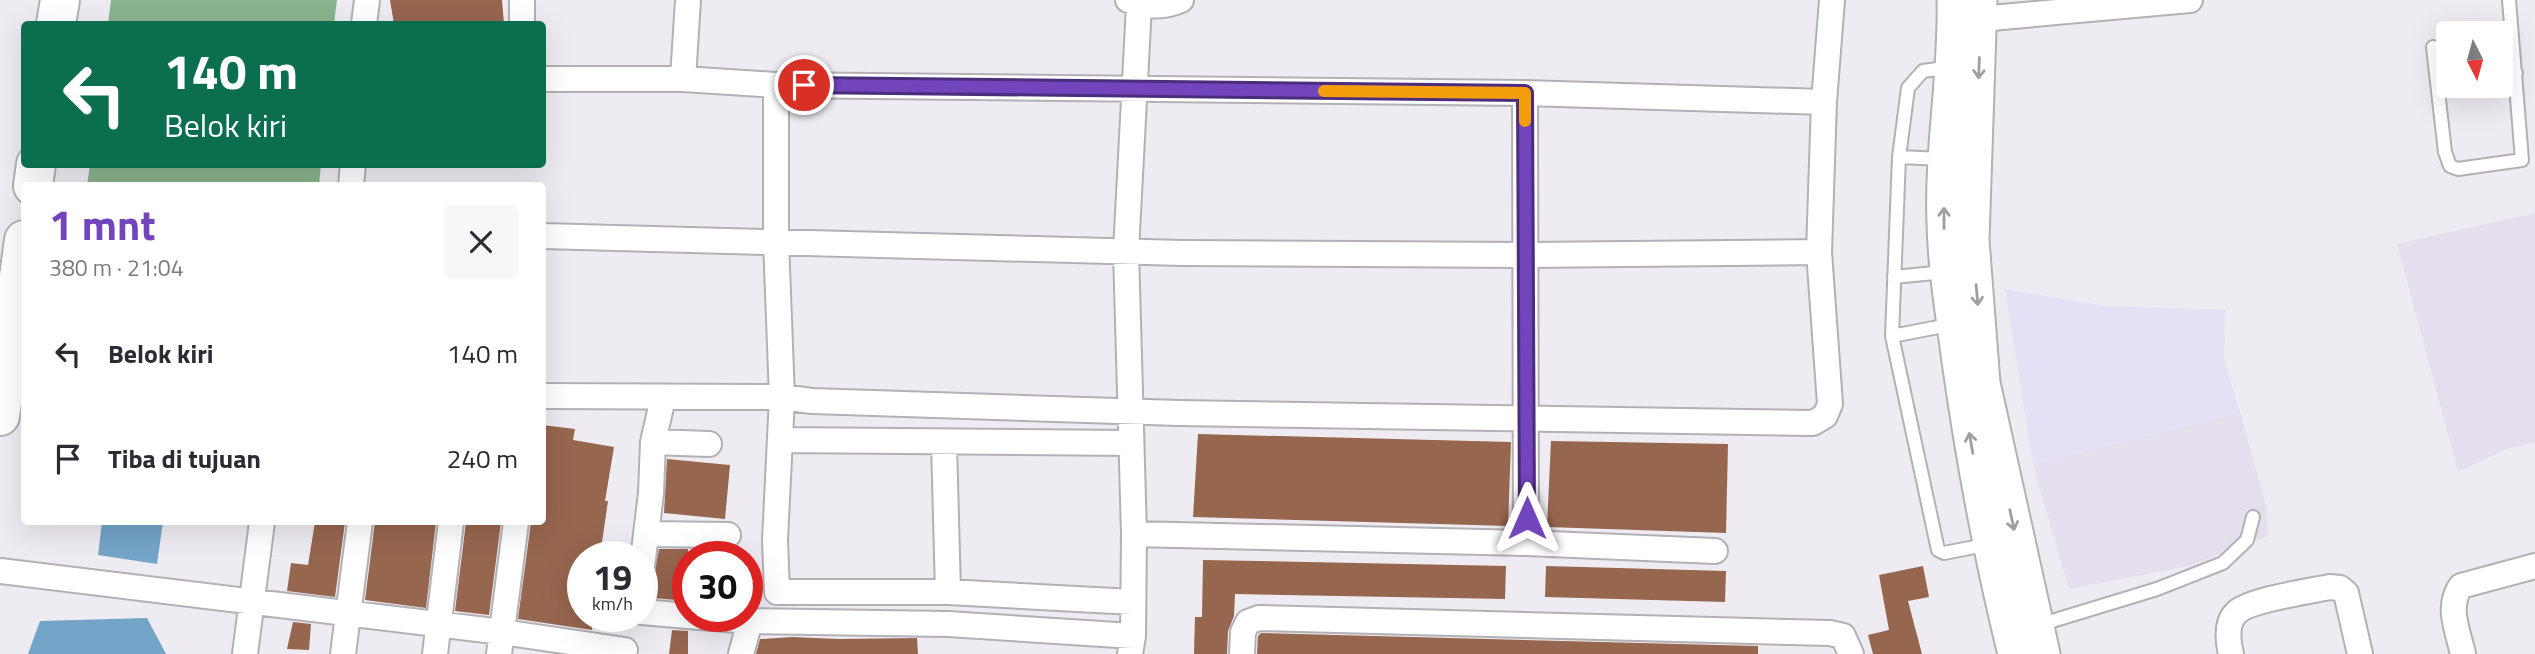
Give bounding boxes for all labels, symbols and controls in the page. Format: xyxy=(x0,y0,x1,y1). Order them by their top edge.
north arrow xyxy=(2436,21,2513,98)
map controls xyxy=(2436,21,2513,98)
text: 140 m xyxy=(164,33,298,108)
icon: left xyxy=(49,49,140,140)
pin xyxy=(774,55,834,115)
one-way arrow xyxy=(1972,56,1985,79)
icon: arrive xyxy=(785,66,823,104)
text: Belok kiri xyxy=(164,101,287,149)
text: 1 mnt xyxy=(49,192,156,256)
button: close xyxy=(444,205,518,279)
one-way arrow xyxy=(1937,206,1951,229)
text: 380 m · 21:04 xyxy=(49,250,184,285)
one-way arrow xyxy=(1970,284,1983,306)
text: Belok kiri xyxy=(108,334,214,373)
text: 140 m xyxy=(447,334,518,373)
icon: left xyxy=(49,335,87,373)
one-way arrow xyxy=(1964,432,1977,455)
text: Tiba di tujuan xyxy=(108,439,261,478)
text: 240 m xyxy=(447,439,518,478)
icon: arrive xyxy=(49,440,87,478)
position arrow xyxy=(1490,481,1564,555)
one-way arrow xyxy=(2006,508,2019,531)
speed limit sign: 30 xyxy=(672,541,763,632)
text: 19 xyxy=(593,550,632,604)
text: km/h xyxy=(592,590,633,617)

